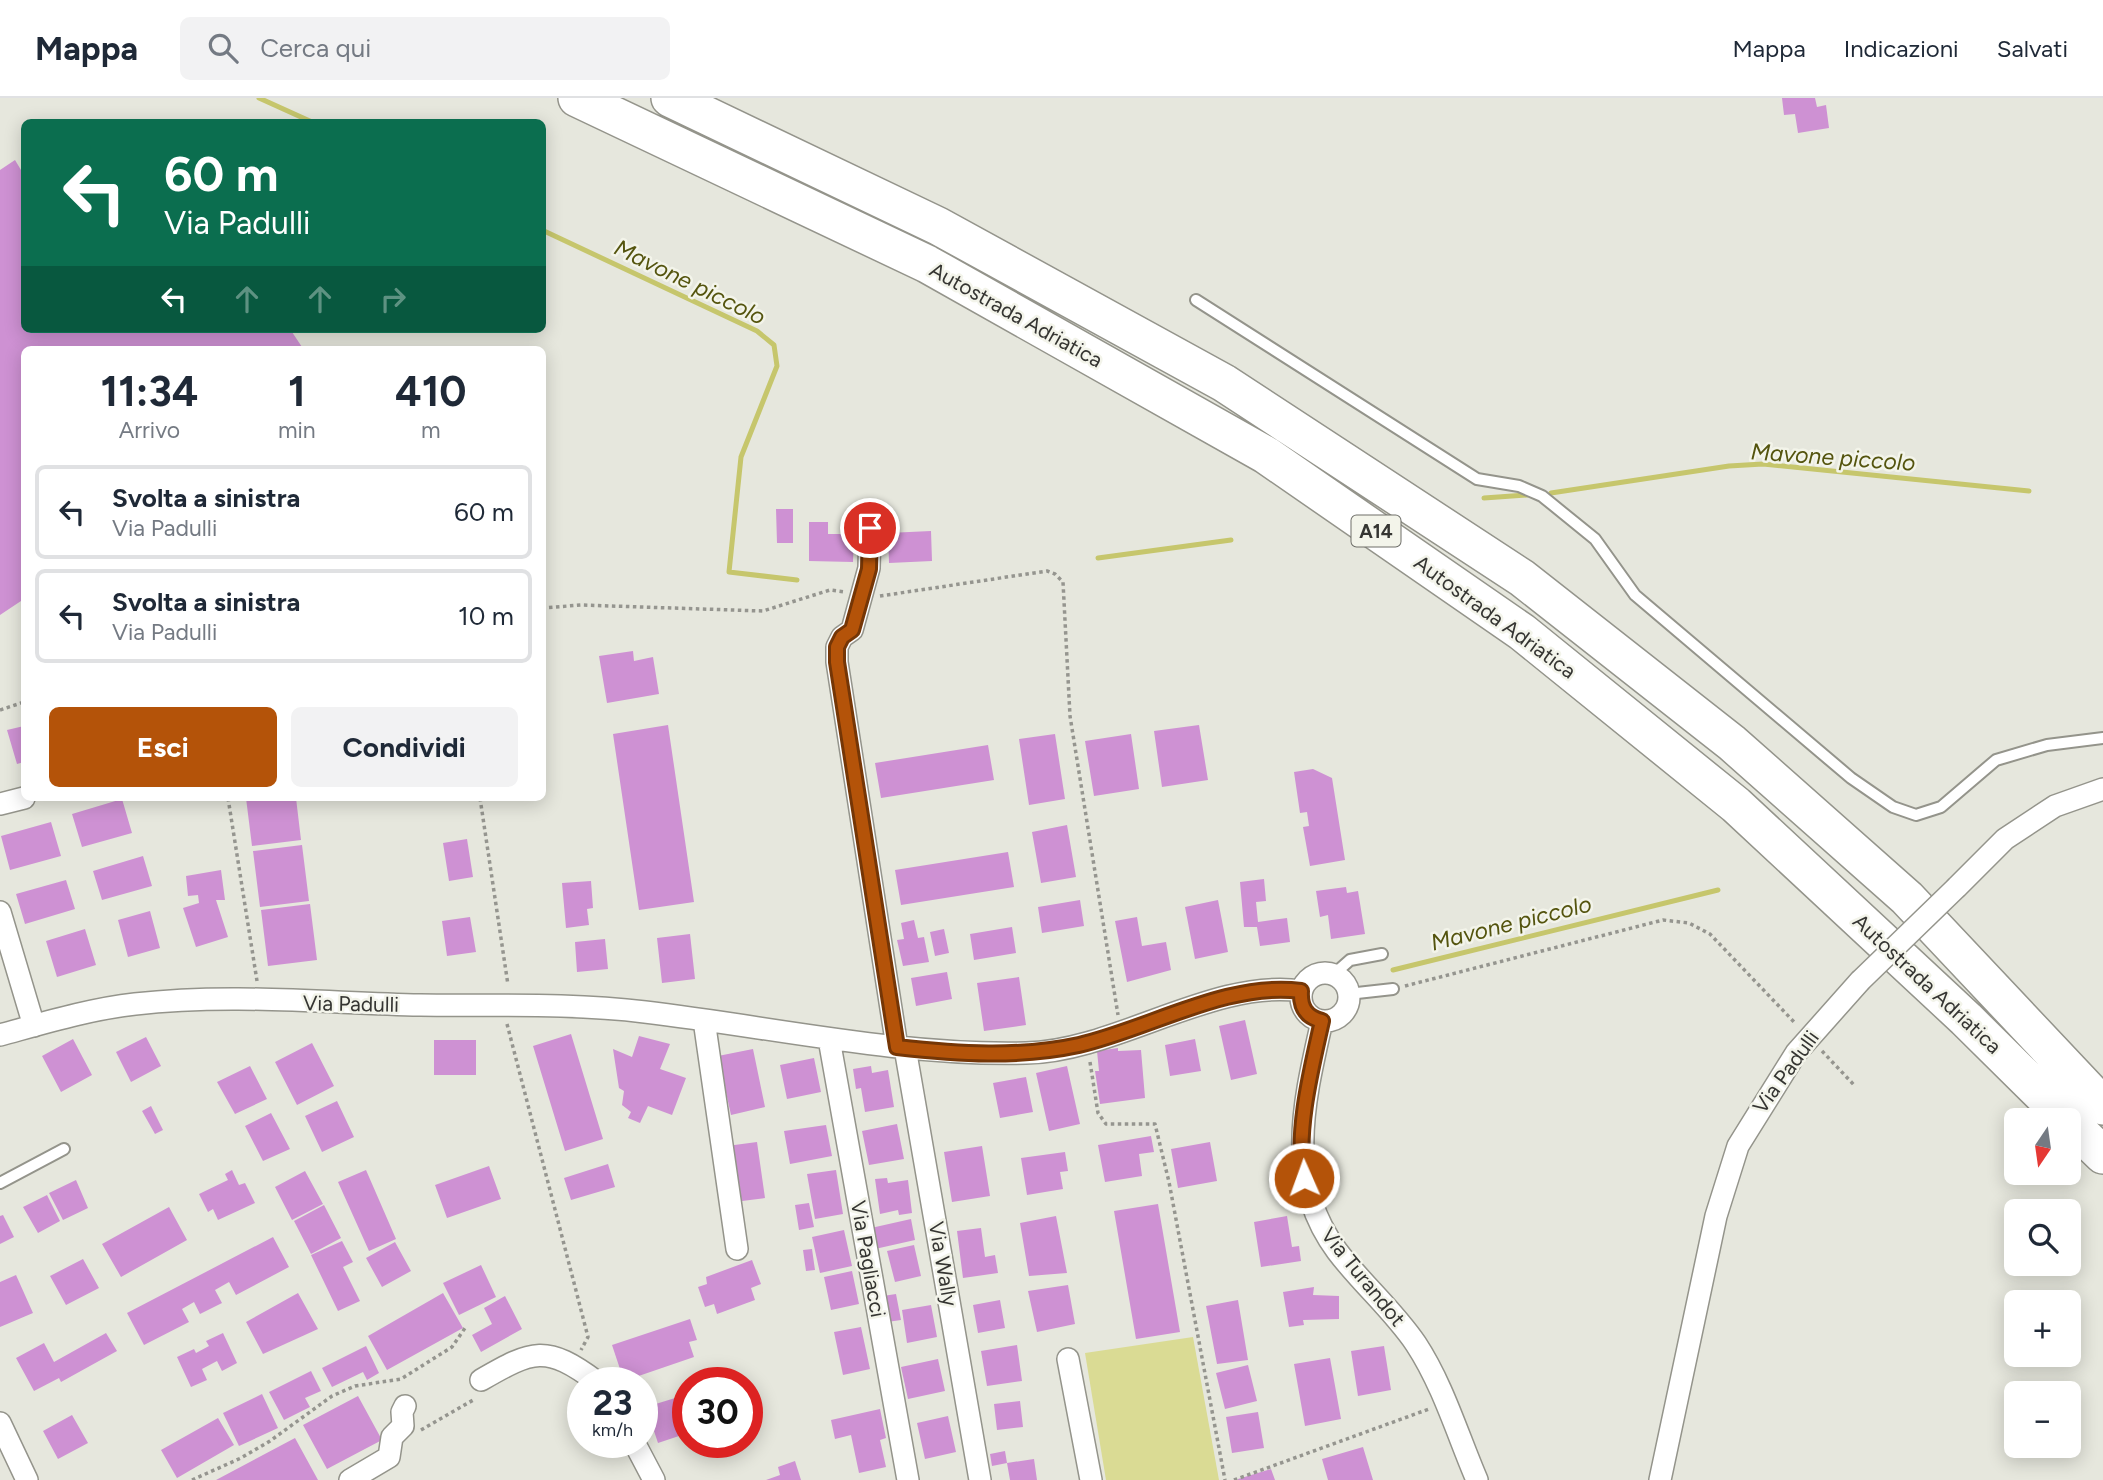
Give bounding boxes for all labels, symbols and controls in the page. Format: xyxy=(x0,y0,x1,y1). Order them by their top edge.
search box xyxy=(180,17,670,80)
text: Mappa xyxy=(35,29,138,68)
icon: search xyxy=(204,29,242,67)
text: Cerca qui xyxy=(260,32,371,64)
text: Mappa xyxy=(1733,34,1806,63)
text: Indicazioni xyxy=(1844,34,1959,63)
text: Salvati xyxy=(1997,34,2068,63)
text: 60 m xyxy=(164,144,279,203)
icon: left xyxy=(49,147,140,238)
text: Via Padulli xyxy=(164,204,310,242)
water label: Mavone piccolo xyxy=(610,233,770,331)
street label: Autostrada Adriatica xyxy=(925,257,1107,372)
icon: left xyxy=(155,280,193,318)
icon: ahead xyxy=(228,280,266,318)
icon: ahead xyxy=(301,280,339,318)
icon: right xyxy=(374,280,412,318)
text: 11:34 xyxy=(100,366,198,417)
text: 1 xyxy=(288,366,306,417)
text: 410 xyxy=(395,366,467,417)
text: Arrivo xyxy=(119,416,180,444)
text: min xyxy=(278,416,316,444)
text: m xyxy=(421,416,441,444)
water label: Mavone piccolo xyxy=(1750,437,1916,477)
text: Svolta a sinistra xyxy=(112,482,300,514)
icon: left xyxy=(53,493,91,531)
text: 60 m xyxy=(454,496,514,528)
pin xyxy=(840,498,900,558)
icon: arrive xyxy=(851,509,889,547)
text: Via Padulli xyxy=(112,514,217,542)
road number: A14 xyxy=(1352,516,1400,546)
street label: Autostrada Adriatica xyxy=(1410,550,1581,684)
text: Svolta a sinistra xyxy=(112,586,300,618)
icon: left xyxy=(53,597,91,635)
text: 10 m xyxy=(458,600,514,632)
text: Via Padulli xyxy=(112,618,217,646)
button: Esci xyxy=(49,707,277,787)
button: Condividi xyxy=(291,707,518,787)
water label: Mavone piccolo xyxy=(1428,889,1594,957)
street label: Autostrada Adriatica xyxy=(1848,908,2007,1059)
street label: Via Padulli xyxy=(303,990,399,1017)
street label: Via Padulli xyxy=(1747,1025,1824,1118)
north arrow xyxy=(2004,1108,2081,1185)
map controls xyxy=(2004,1108,2081,1458)
position arrow xyxy=(1267,1141,1341,1215)
street label: Via Pagliacci xyxy=(846,1199,891,1319)
button: search xyxy=(2004,1199,2081,1276)
street label: Via Wally xyxy=(924,1220,963,1308)
street label: Via Turandot xyxy=(1316,1222,1411,1331)
button: + xyxy=(2004,1290,2081,1367)
speed limit sign: 30 xyxy=(672,1367,763,1458)
button: − xyxy=(2004,1381,2081,1458)
text: 23 xyxy=(593,1382,632,1424)
text: km/h xyxy=(592,1419,633,1441)

